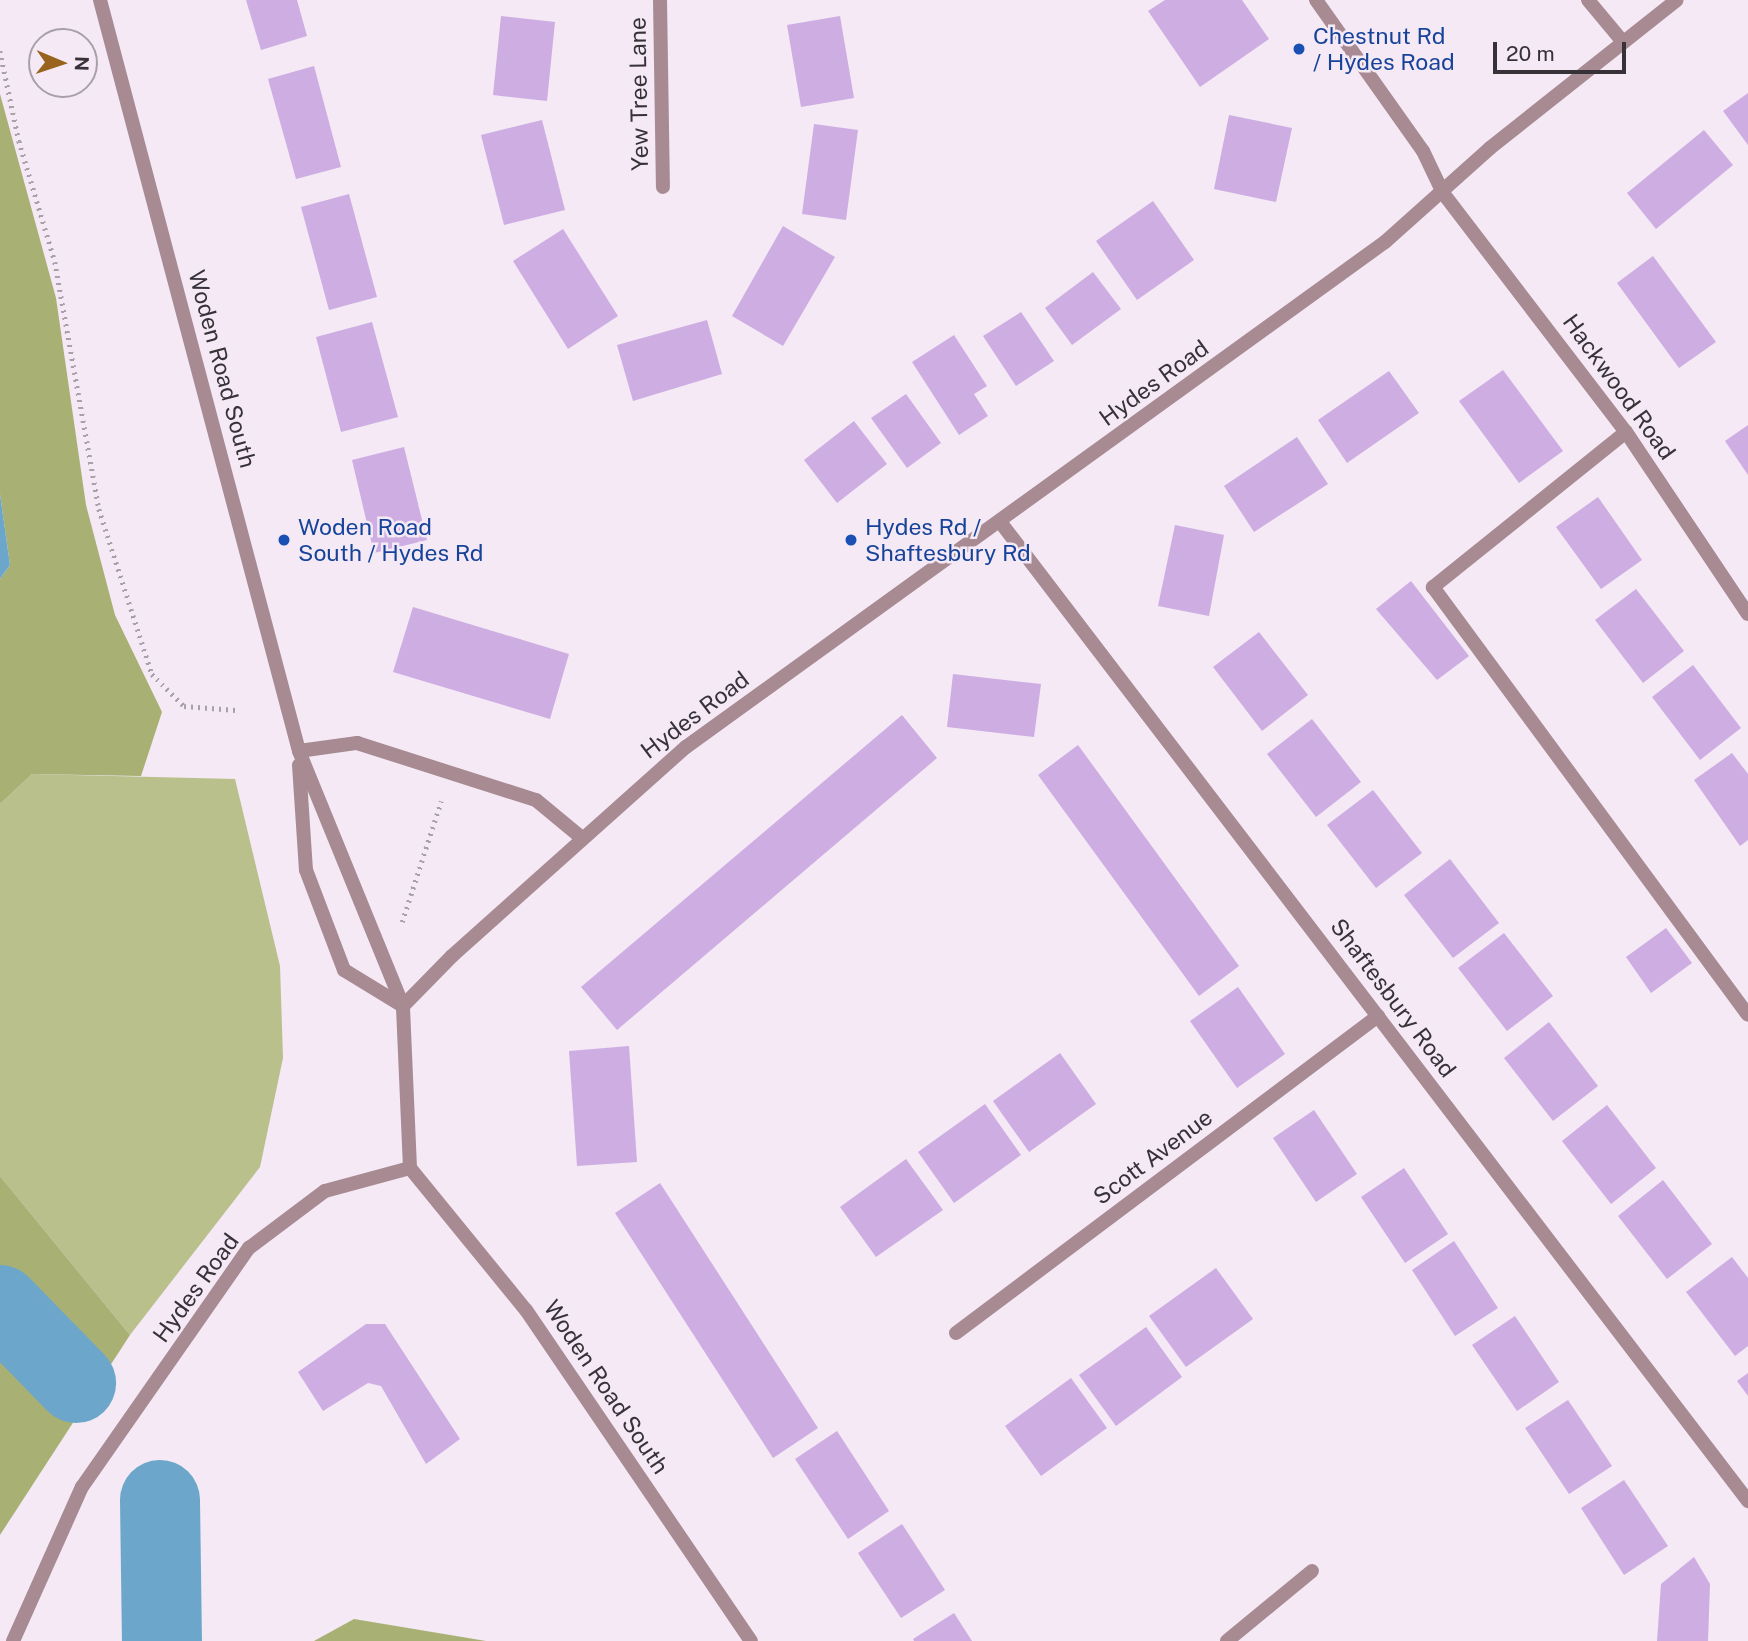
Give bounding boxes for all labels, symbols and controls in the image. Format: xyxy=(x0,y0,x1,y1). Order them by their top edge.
street label: Yew Tree Lane xyxy=(624,17,654,171)
place label: Chestnut Rd / Hydes Road xyxy=(1313,22,1455,76)
north arrow xyxy=(28,28,98,98)
scale bar xyxy=(1496,28,1629,72)
marker: Chestnut Rd / Hydes Road xyxy=(1291,41,1307,57)
text: 20 m xyxy=(1506,41,1555,66)
text: N xyxy=(71,56,93,71)
street label: Woden Road South xyxy=(182,267,262,471)
street label: Hackwood Road xyxy=(1557,309,1681,465)
street label: Hydes Road xyxy=(1094,334,1214,432)
place label: Woden Road South / Hydes Rd xyxy=(298,513,484,567)
place label: Hydes Rd / Shaftesbury Rd xyxy=(865,513,1031,567)
marker: Woden Road South / Hydes Rd xyxy=(276,532,292,548)
marker: Hydes Rd / Shaftesbury Rd xyxy=(843,532,859,548)
street label: Hydes Road xyxy=(636,665,754,765)
street label: Shaftesbury Road xyxy=(1324,913,1462,1083)
street label: Scott Avenue xyxy=(1088,1103,1218,1211)
street label: Hydes Road xyxy=(147,1228,245,1348)
street label: Woden Road South xyxy=(538,1295,674,1479)

